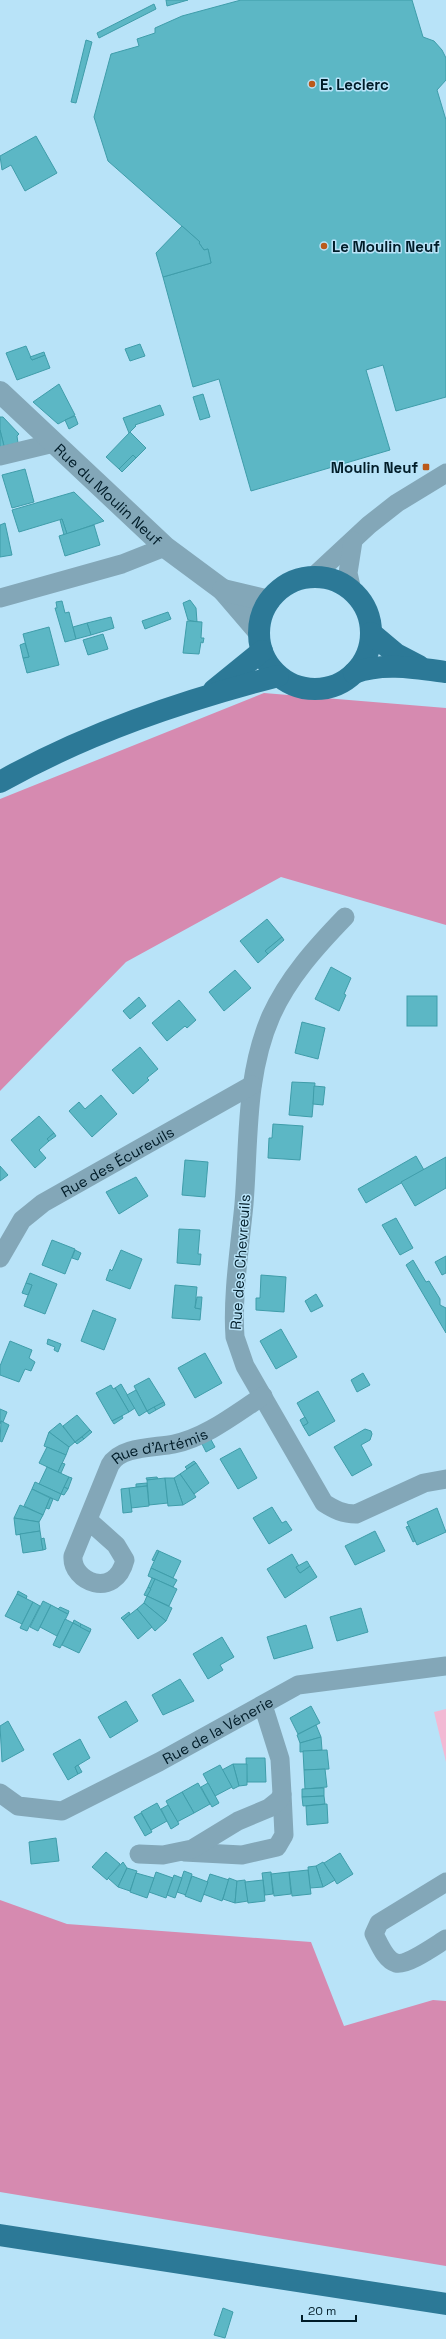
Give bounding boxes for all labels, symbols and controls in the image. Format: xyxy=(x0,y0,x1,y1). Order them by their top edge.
place label: E. Leclerc xyxy=(320,75,389,94)
marker: E. Leclerc xyxy=(307,79,317,89)
place label: Le Moulin Neuf xyxy=(332,237,440,256)
marker: Le Moulin Neuf xyxy=(319,241,329,251)
street label: Rue du Moulin Neuf xyxy=(51,439,167,549)
place label: Moulin Neuf xyxy=(331,458,418,477)
marker: Moulin Neuf xyxy=(421,462,431,472)
street label: Rue des Écureuils xyxy=(57,1122,177,1201)
street label: Rue des Chevreuils xyxy=(226,1193,254,1330)
street label: Rue d'Artémis xyxy=(107,1423,211,1468)
street label: Rue de la Vénerie xyxy=(159,1691,276,1768)
scale bar xyxy=(302,2297,356,2323)
text: 20 m xyxy=(308,2303,336,2319)

